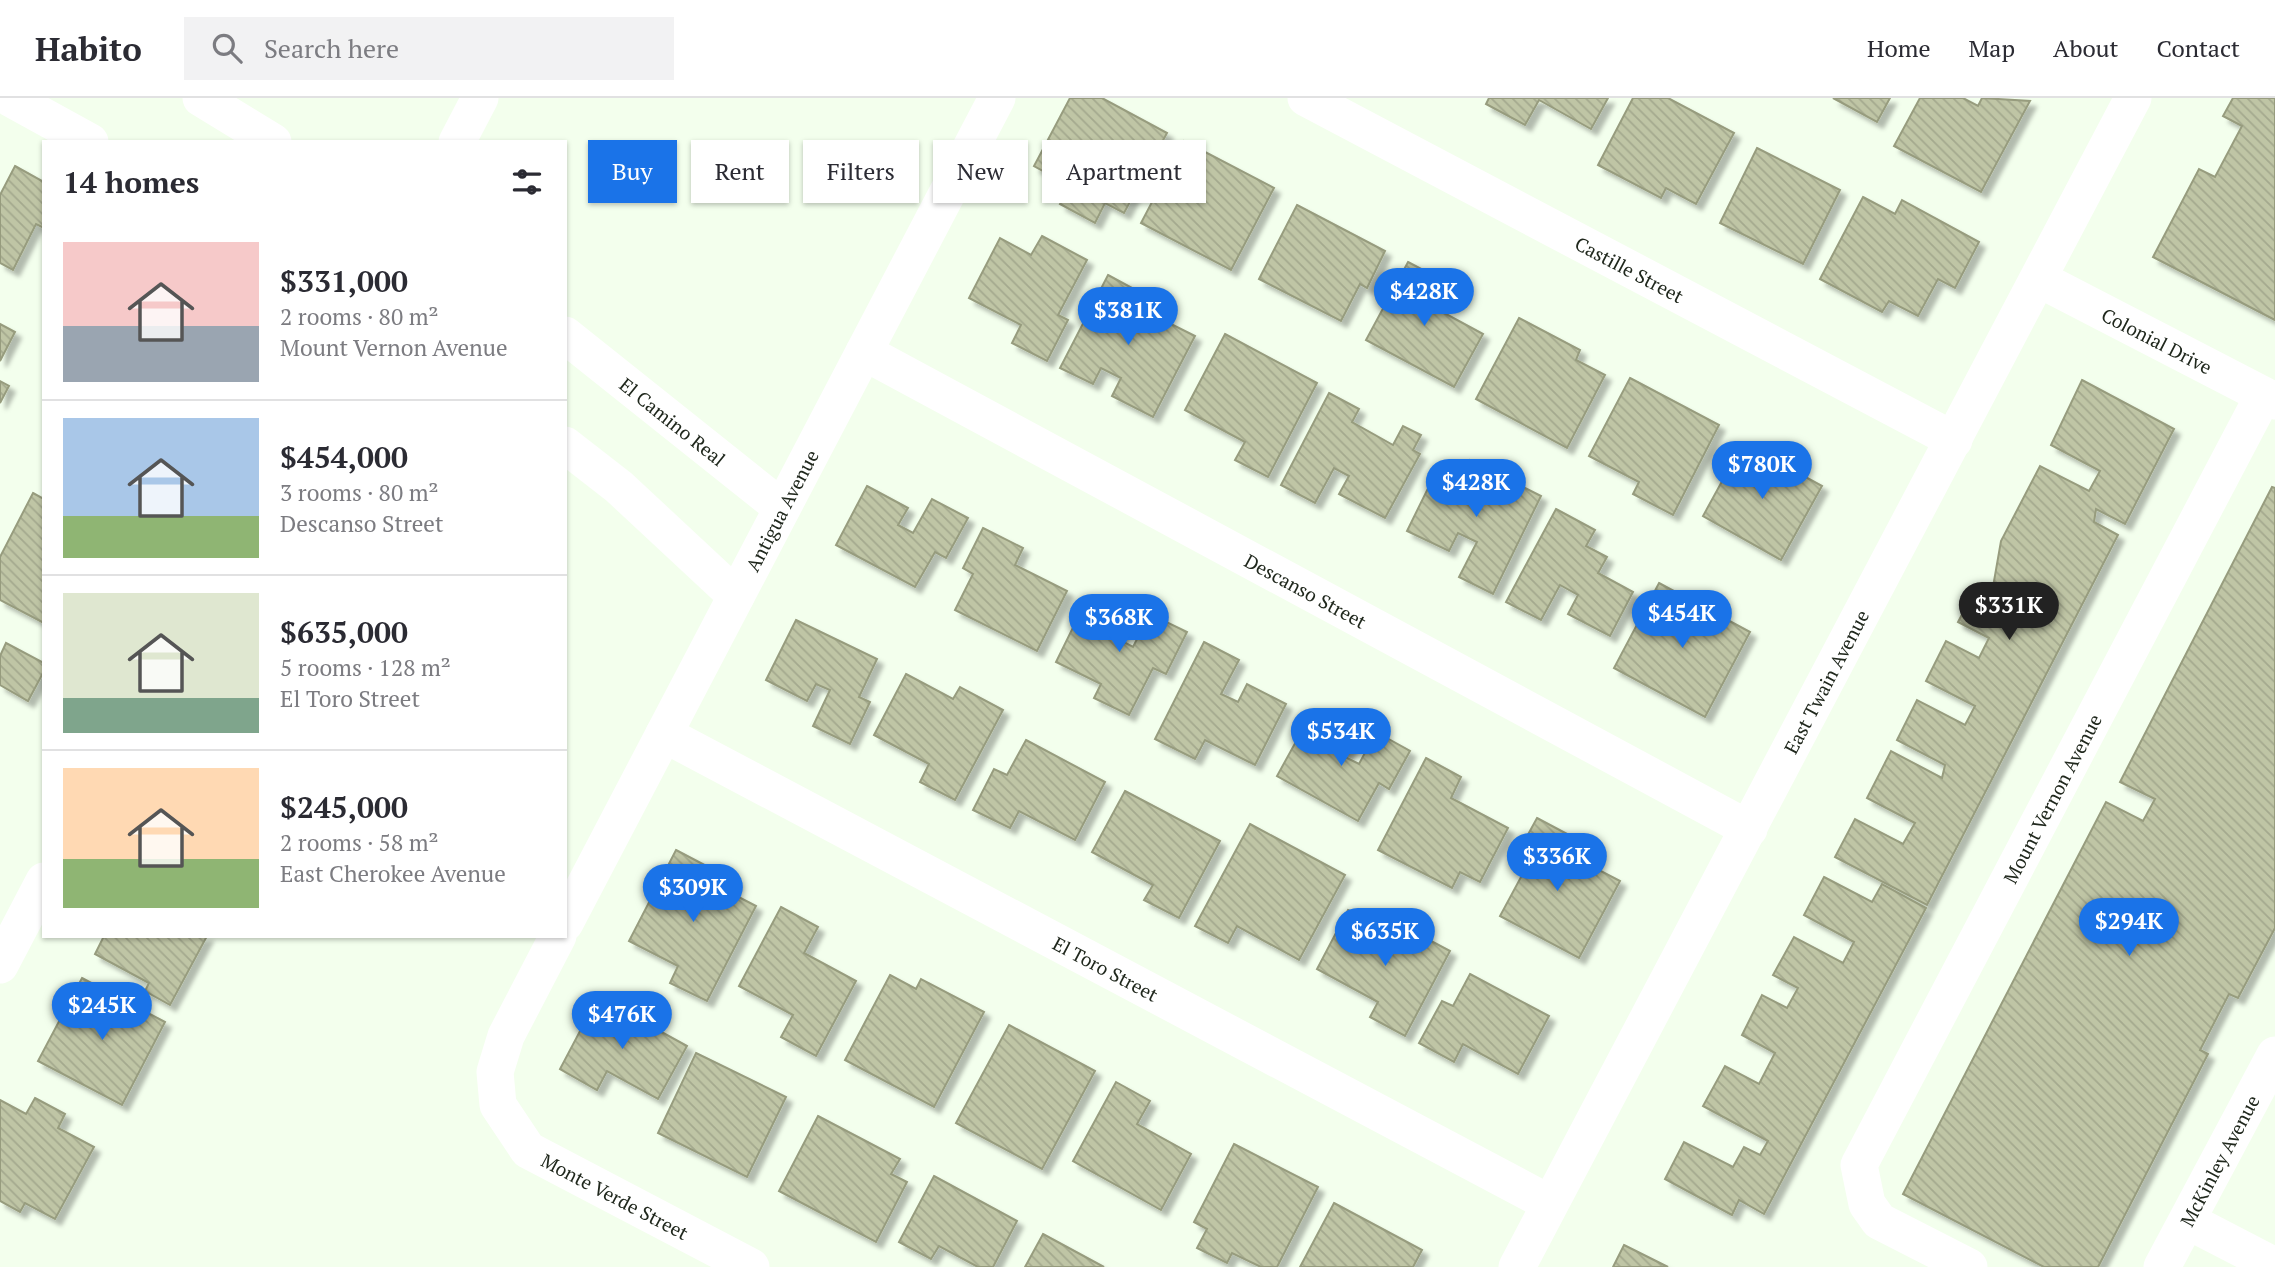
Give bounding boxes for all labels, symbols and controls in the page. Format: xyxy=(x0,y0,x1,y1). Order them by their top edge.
search box xyxy=(184,17,674,80)
text: Habito xyxy=(35,27,142,70)
icon: search xyxy=(208,29,246,67)
text: Search here xyxy=(264,31,399,65)
text: Home xyxy=(1867,32,1931,64)
text: Map xyxy=(1969,32,2015,64)
text: About xyxy=(2053,32,2119,64)
text: Contact xyxy=(2157,32,2240,64)
chip: Buy xyxy=(588,140,677,203)
chip: Rent xyxy=(691,140,789,203)
chip: Filters xyxy=(803,140,919,203)
chip: New xyxy=(933,140,1028,203)
chip: Apartment xyxy=(1042,140,1206,203)
text: 14 homes xyxy=(63,162,199,202)
icon: filters xyxy=(508,163,546,201)
street label: Castille Street xyxy=(1571,230,1688,308)
text: $331,000 xyxy=(280,261,408,301)
pin: $428K xyxy=(1375,268,1473,328)
icon: home xyxy=(119,270,203,354)
text: $428K xyxy=(1390,275,1458,306)
pin: $381K xyxy=(1079,288,1177,347)
text: $381K xyxy=(1094,294,1162,325)
text: 2 rooms · 80 m² xyxy=(280,301,439,332)
street label: Colonial Drive xyxy=(2098,301,2217,379)
text: Mount Vernon Avenue xyxy=(280,332,508,363)
street label: El Camino Real xyxy=(615,371,731,471)
text: $454,000 xyxy=(280,437,408,477)
pin: $780K xyxy=(1713,442,1811,501)
street label: Antigua Avenue xyxy=(739,445,823,575)
icon: home xyxy=(119,446,203,530)
text: $780K xyxy=(1728,448,1796,479)
pin: $428K xyxy=(1427,460,1525,519)
text: $428K xyxy=(1442,466,1510,497)
text: 3 rooms · 80 m² xyxy=(280,477,439,508)
text: Descanso Street xyxy=(280,508,443,539)
street label: Descanso Street xyxy=(1240,547,1371,633)
pin: $331K xyxy=(1960,582,2058,642)
text: $331K xyxy=(1975,589,2043,620)
pin: $454K xyxy=(1633,590,1731,650)
pin: $368K xyxy=(1070,594,1168,654)
text: $454K xyxy=(1648,597,1716,628)
text: $368K xyxy=(1085,601,1153,632)
street label: East Twain Avenue xyxy=(1777,605,1874,758)
text: $635,000 xyxy=(280,612,408,652)
icon: home xyxy=(119,621,203,705)
text: 5 rooms · 128 m² xyxy=(280,652,451,683)
text: El Toro Street xyxy=(280,683,420,714)
pin: $534K xyxy=(1292,708,1390,768)
street label: Mount Vernon Avenue xyxy=(1997,709,2106,887)
text: $534K xyxy=(1307,715,1375,746)
text: $245,000 xyxy=(280,787,408,827)
icon: home xyxy=(119,796,203,880)
text: 2 rooms · 58 m² xyxy=(280,827,439,858)
pin: $336K xyxy=(1508,834,1606,893)
text: $336K xyxy=(1523,840,1591,871)
text: East Cherokee Avenue xyxy=(280,858,506,889)
pin: $309K xyxy=(644,864,742,924)
text: $309K xyxy=(659,871,727,902)
pin: $294K xyxy=(2080,898,2178,958)
text: $294K xyxy=(2095,905,2163,936)
pin: $635K xyxy=(1336,908,1434,968)
text: $635K xyxy=(1351,915,1419,946)
street label: El Toro Street xyxy=(1049,930,1163,1006)
pin: $245K xyxy=(53,982,151,1042)
text: $245K xyxy=(68,989,136,1020)
pin: $476K xyxy=(573,992,671,1051)
text: $476K xyxy=(588,998,656,1029)
street label: McKinley Avenue xyxy=(2174,1090,2264,1230)
street label: Monte Verde Street xyxy=(537,1147,693,1245)

